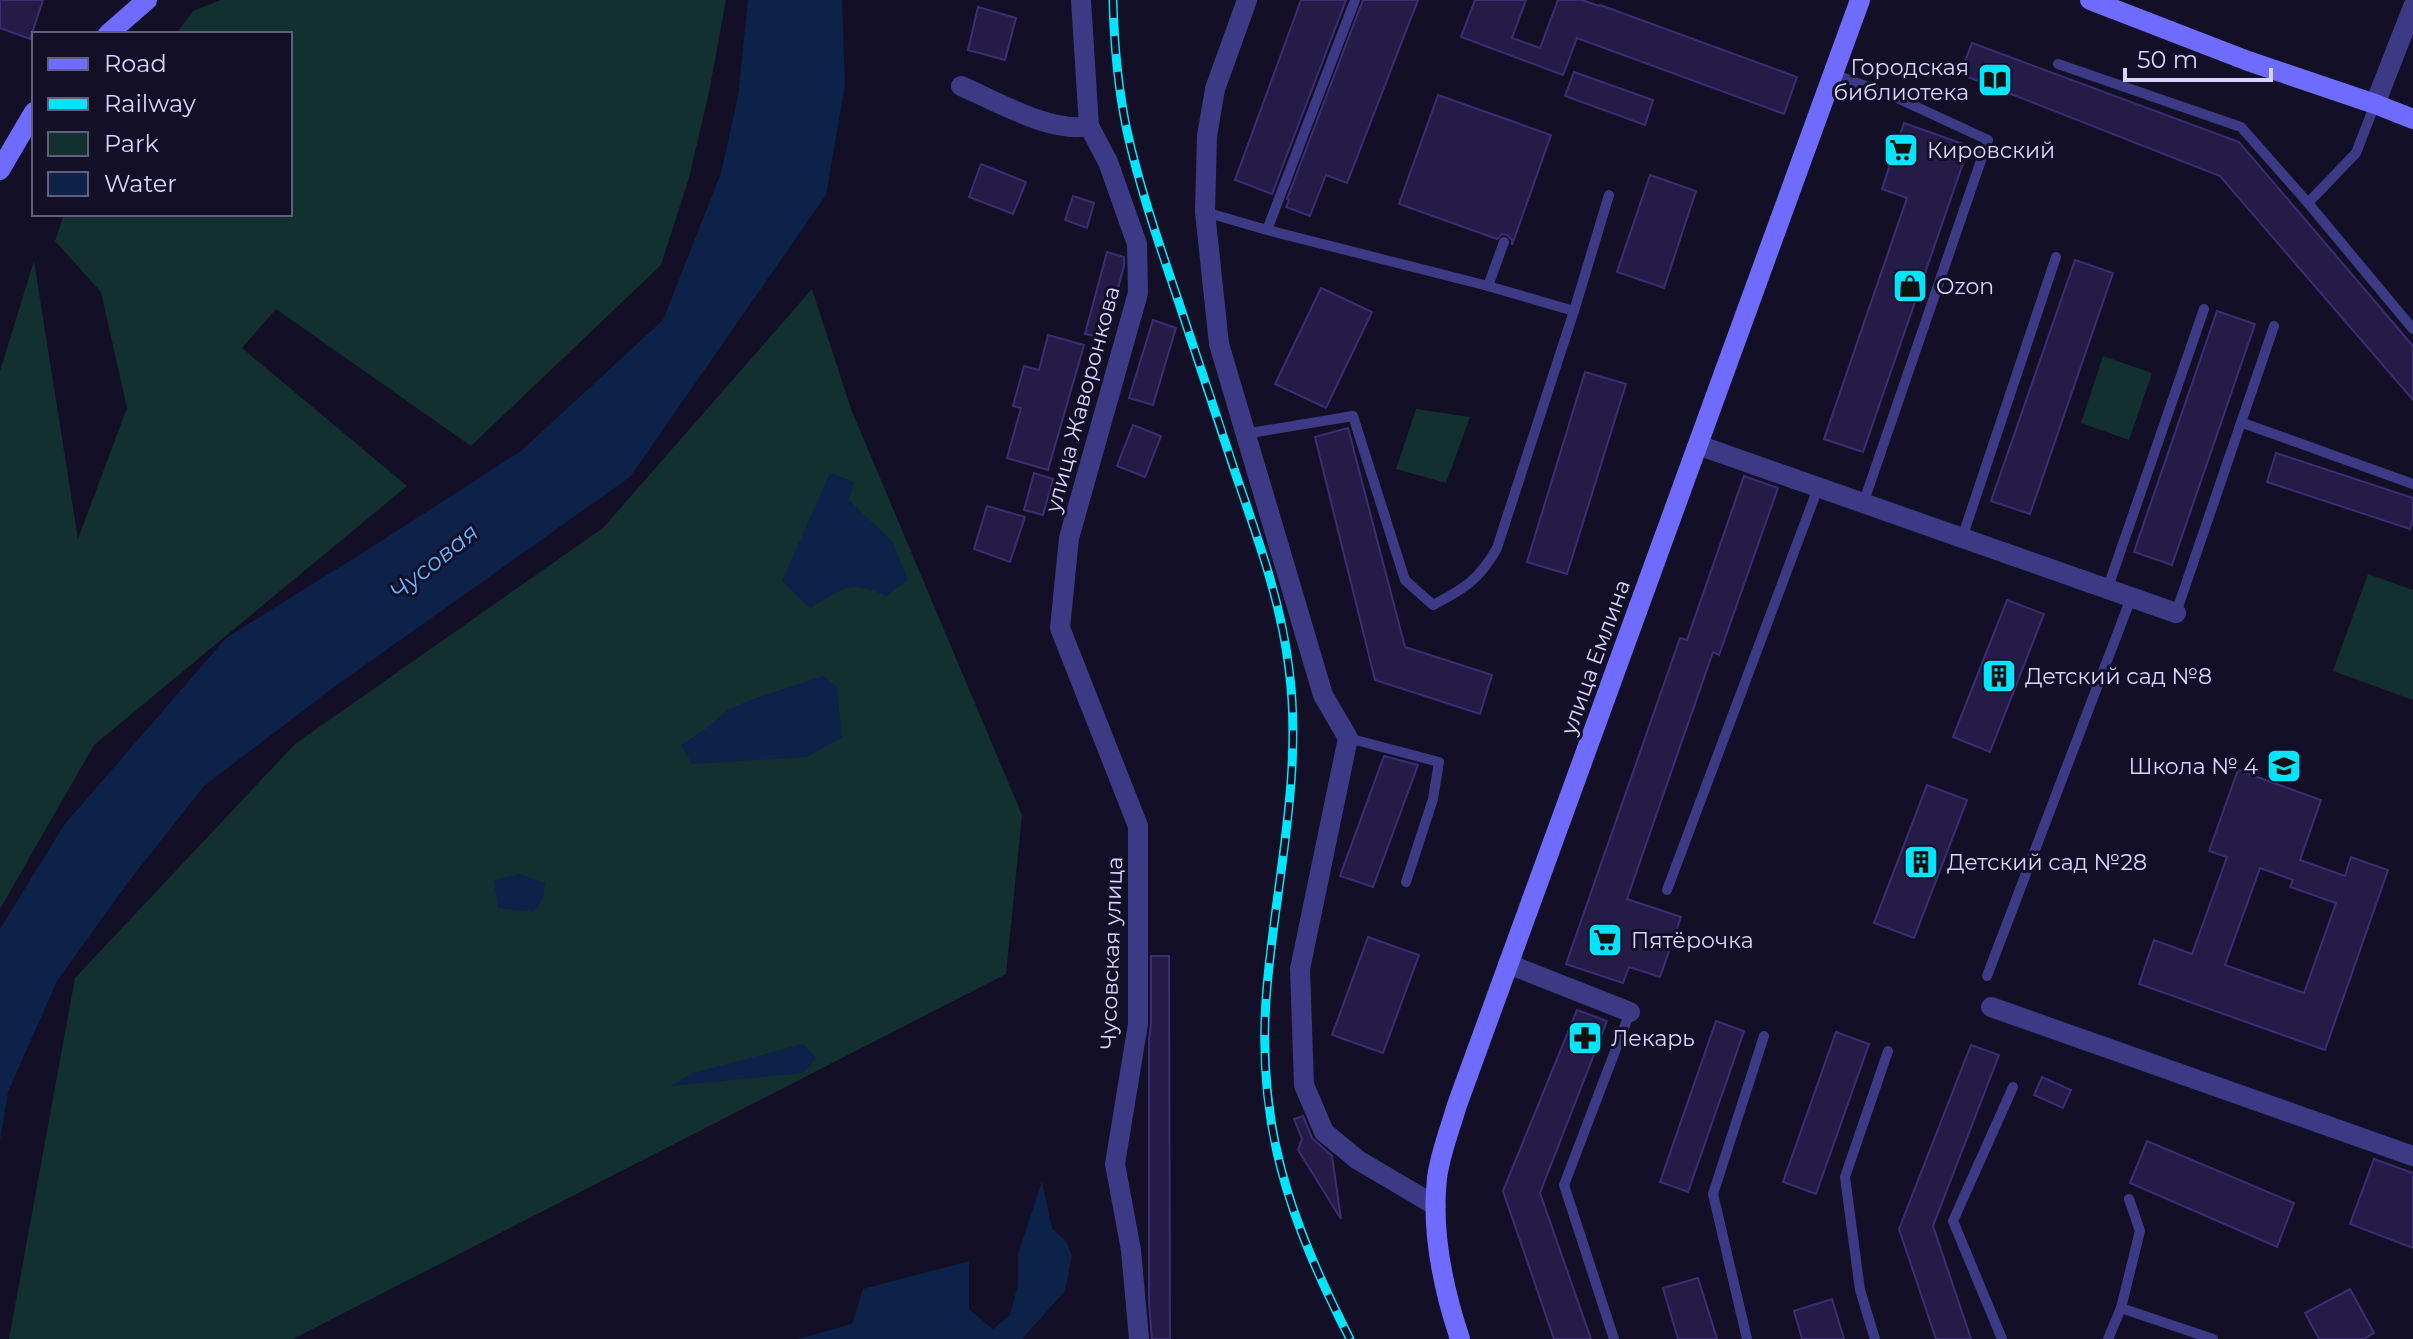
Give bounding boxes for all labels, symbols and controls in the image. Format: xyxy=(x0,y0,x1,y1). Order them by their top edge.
legend xyxy=(32,32,292,216)
scale bar xyxy=(2125,32,2271,82)
text: 50 m xyxy=(2137,45,2198,74)
text: Road xyxy=(104,49,167,78)
place label: Городская библиотека xyxy=(1833,54,1969,106)
library icon: Городская библиотека xyxy=(1976,61,2014,99)
text: Railway xyxy=(104,89,196,118)
text: Park xyxy=(104,129,159,158)
supermarket icon: Кировский xyxy=(1882,131,1920,169)
place label: Кировский xyxy=(1927,137,2055,164)
text: Water xyxy=(104,169,177,198)
shop icon: Ozon xyxy=(1891,267,1929,305)
place label: Ozon xyxy=(1936,273,1994,300)
street label: улица Жаворонкова xyxy=(1039,283,1126,516)
water label: Чусовая xyxy=(384,517,484,606)
street label: улица Емлина xyxy=(1555,576,1636,739)
building icon: Детский сад №8 xyxy=(1980,657,2018,695)
place label: Детский сад №8 xyxy=(2025,663,2212,690)
school or university icon: Школа № 4 xyxy=(2265,747,2303,785)
place label: Школа № 4 xyxy=(2128,753,2258,780)
building icon: Детский сад №28 xyxy=(1902,843,1940,881)
place label: Детский сад №28 xyxy=(1947,849,2147,876)
street label: Чусовская улица xyxy=(1095,856,1128,1050)
supermarket icon: Пятёрочка xyxy=(1586,921,1624,959)
place label: Пятёрочка xyxy=(1631,927,1754,954)
pharmacy icon: Лекарь xyxy=(1566,1019,1604,1057)
place label: Лекарь xyxy=(1611,1025,1695,1052)

